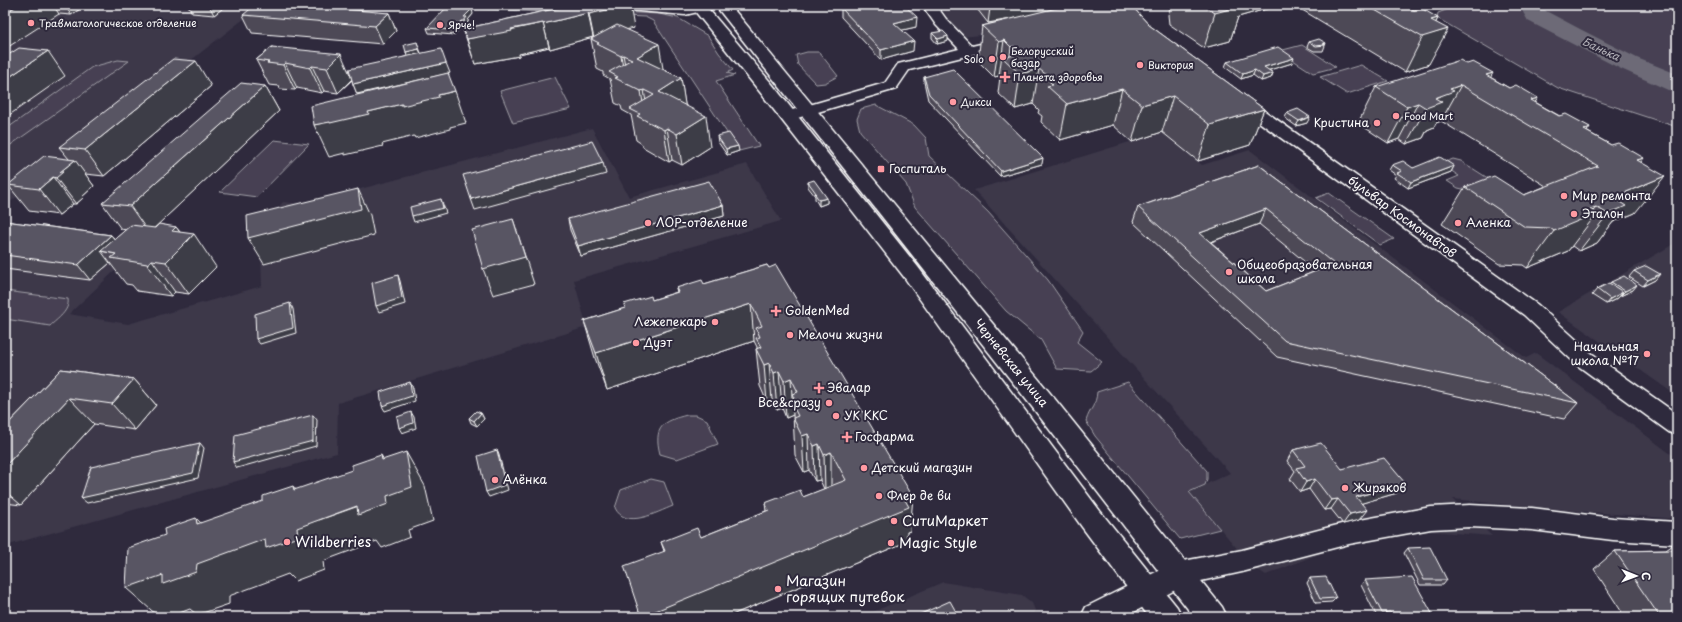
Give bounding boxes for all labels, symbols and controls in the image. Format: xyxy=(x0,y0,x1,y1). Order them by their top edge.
place label: Травматологическое отделение xyxy=(39,15,197,30)
place label: Ярче! xyxy=(447,17,475,32)
marker: Травматологическое отделение xyxy=(26,18,36,28)
marker: Ярче! xyxy=(435,20,445,30)
water label: Банька xyxy=(1580,32,1624,65)
place label: Белорусский базар xyxy=(1011,43,1074,70)
place label: Solo xyxy=(964,51,984,66)
marker: Белорусский базар xyxy=(998,52,1008,62)
marker: Solo xyxy=(987,54,997,64)
place label: Виктория xyxy=(1148,57,1194,72)
marker: Виктория xyxy=(1135,60,1145,70)
place label: Планета здоровья xyxy=(1013,69,1103,84)
marker: Планета здоровья xyxy=(1000,72,1010,82)
place label: Дикси xyxy=(960,94,992,109)
marker: Дикси xyxy=(948,97,958,107)
place label: Food Mart xyxy=(1404,108,1453,123)
marker: Food Mart xyxy=(1391,111,1401,121)
place label: Кристина xyxy=(1314,113,1369,131)
marker: Кристина xyxy=(1372,118,1382,128)
place label: Госпиталь xyxy=(889,159,946,177)
marker: Госпиталь xyxy=(876,164,886,174)
street label: бульвар Космонавтов xyxy=(1345,171,1460,262)
place label: Мир ремонта xyxy=(1572,186,1652,204)
marker: Мир ремонта xyxy=(1559,191,1569,201)
place label: Эталон xyxy=(1582,204,1624,222)
marker: Эталон xyxy=(1569,209,1579,219)
place label: ЛОР-отделение xyxy=(656,213,748,231)
place label: Аленка xyxy=(1466,213,1512,231)
marker: ЛОР-отделение xyxy=(643,218,653,228)
marker: Аленка xyxy=(1453,218,1463,228)
place label: Общеобразовательная школа xyxy=(1237,255,1373,287)
marker: Общеобразовательная школа xyxy=(1224,267,1234,277)
place label: GoldenMed xyxy=(785,301,850,319)
marker: GoldenMed xyxy=(770,305,782,317)
place label: Лежепекарь xyxy=(634,312,707,330)
street label: Черневская улица xyxy=(970,314,1053,411)
marker: Лежепекарь xyxy=(710,317,720,327)
place label: Мелочи жизни xyxy=(798,325,882,343)
marker: Мелочи жизни xyxy=(785,330,795,340)
place label: Дуэт xyxy=(643,333,672,351)
place label: Начальная школа №17 xyxy=(1571,337,1640,369)
marker: Дуэт xyxy=(631,338,641,348)
marker: Начальная школа №17 xyxy=(1642,349,1652,359)
place label: Эвалар xyxy=(827,378,871,396)
marker: Эвалар xyxy=(814,383,824,393)
place label: Все&сразу xyxy=(758,393,821,411)
marker: Все&сразу xyxy=(824,398,834,408)
place label: УК ККС xyxy=(844,406,888,424)
marker: УК ККС xyxy=(831,411,841,421)
place label: Госфарма xyxy=(855,427,915,445)
marker: Госфарма xyxy=(842,432,852,442)
place label: Детский магазин xyxy=(871,458,972,476)
marker: Детский магазин xyxy=(859,463,869,473)
place label: Алёнка xyxy=(503,470,548,488)
marker: Алёнка xyxy=(490,475,500,485)
place label: Жиряков xyxy=(1353,478,1406,496)
marker: Жиряков xyxy=(1340,483,1350,493)
place label: Флер де ви xyxy=(887,486,951,504)
marker: Флер де ви xyxy=(874,491,884,501)
place label: СитиМаркет xyxy=(902,510,988,531)
marker: СитиМаркет xyxy=(889,516,899,526)
place label: Wildberries xyxy=(295,531,371,552)
place label: Magic Style xyxy=(899,532,978,553)
marker: Wildberries xyxy=(282,537,292,547)
marker: Magic Style xyxy=(886,538,896,548)
north arrow xyxy=(1616,556,1656,596)
place label: Магазин горящих путевок xyxy=(786,570,905,607)
text: С xyxy=(1638,572,1655,580)
marker: Магазин горящих путевок xyxy=(773,584,783,594)

